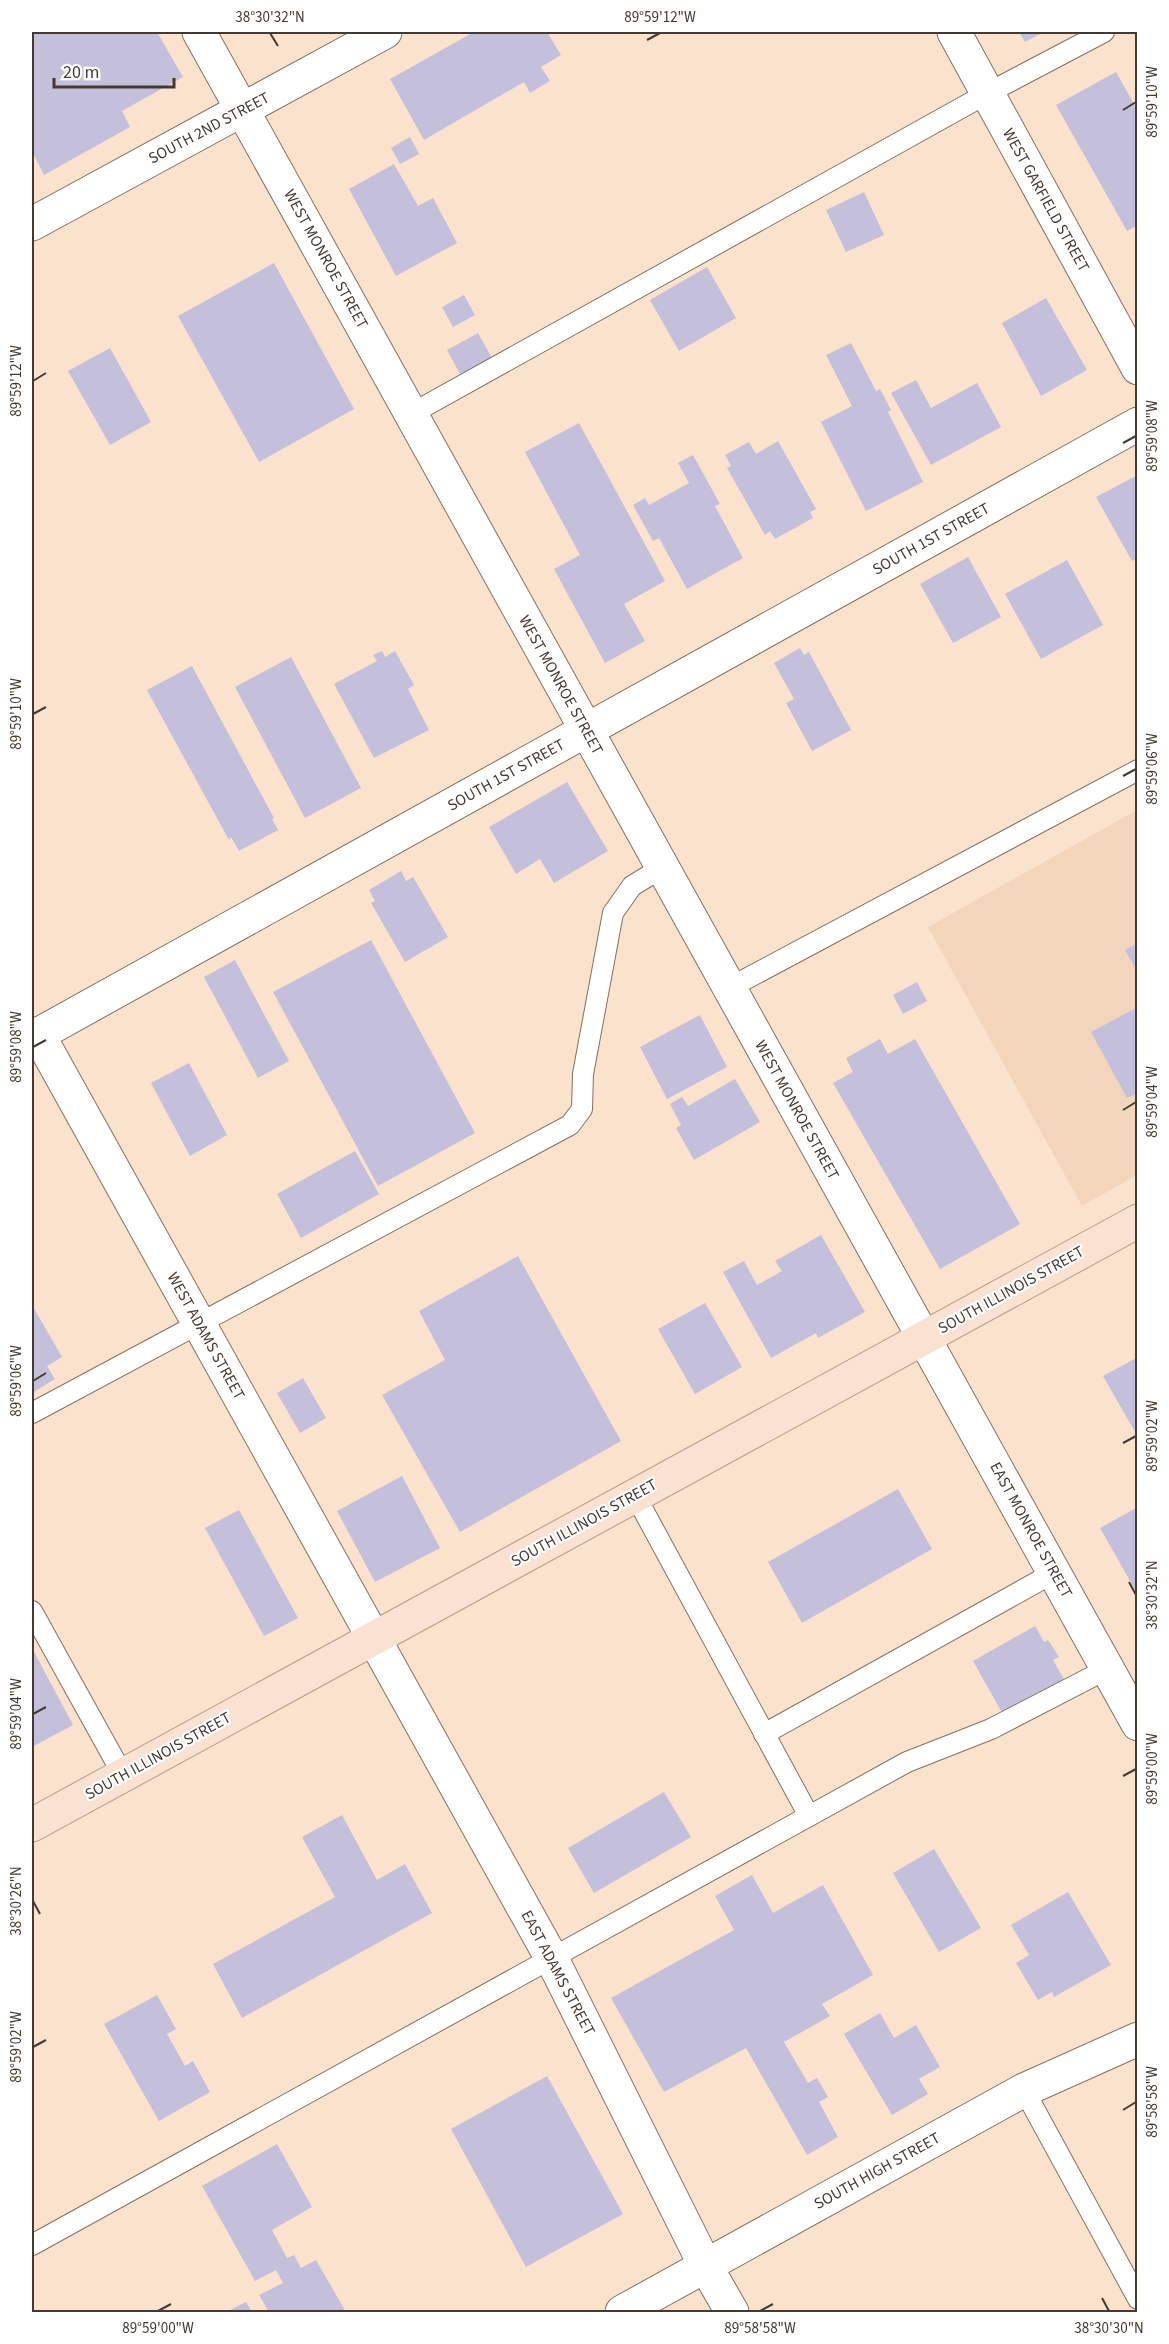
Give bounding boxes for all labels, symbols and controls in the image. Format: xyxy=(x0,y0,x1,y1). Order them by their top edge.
text: 38°30'32"N xyxy=(235,7,305,28)
text: 89°59'12"W xyxy=(624,7,696,28)
scale bar xyxy=(54,51,174,89)
text: 20 m xyxy=(63,60,99,85)
text: 89°59'10"W xyxy=(1142,66,1163,138)
street label: SOUTH 2ND STREET xyxy=(145,87,274,169)
street label: WEST GARFIELD STREET xyxy=(997,124,1095,276)
street label: WEST MONROE STREET xyxy=(278,185,374,333)
text: 89°59'12"W xyxy=(6,345,27,417)
text: 89°59'08"W xyxy=(1142,400,1163,472)
street label: SOUTH 1ST STREET xyxy=(868,497,994,580)
street label: WEST MONROE STREET xyxy=(513,611,609,759)
text: 89°59'10"W xyxy=(6,678,27,750)
street label: SOUTH 1ST STREET xyxy=(443,733,569,816)
text: 89°59'06"W xyxy=(1142,733,1163,805)
text: 89°59'08"W xyxy=(6,1011,27,1083)
street label: WEST MONROE STREET xyxy=(749,1036,845,1184)
text: 89°59'04"W xyxy=(1142,1066,1163,1138)
street label: SOUTH ILLINOIS STREET xyxy=(934,1240,1088,1339)
street label: WEST ADAMS STREET xyxy=(162,1268,250,1404)
text: 89°59'06"W xyxy=(6,1345,27,1417)
text: 89°59'02"W xyxy=(1142,1400,1163,1472)
street label: EAST MONROE STREET xyxy=(984,1458,1078,1602)
street label: SOUTH ILLINOIS STREET xyxy=(507,1473,661,1572)
text: 38°30'32"N xyxy=(1142,1560,1163,1630)
text: 89°59'04"W xyxy=(6,1678,27,1750)
street label: SOUTH ILLINOIS STREET xyxy=(81,1706,235,1805)
text: 89°59'00"W xyxy=(1142,1733,1163,1805)
text: 38°30'26"N xyxy=(6,1866,27,1936)
street label: EAST ADAMS STREET xyxy=(516,1907,601,2040)
text: 89°59'02"W xyxy=(6,2011,27,2083)
text: 89°58'58"W xyxy=(1142,2066,1163,2138)
street label: SOUTH HIGH STREET xyxy=(810,2127,944,2215)
text: 89°59'00"W xyxy=(122,2318,194,2339)
text: 89°58'58"W xyxy=(724,2318,796,2339)
text: 38°30'30"N xyxy=(1074,2318,1144,2339)

